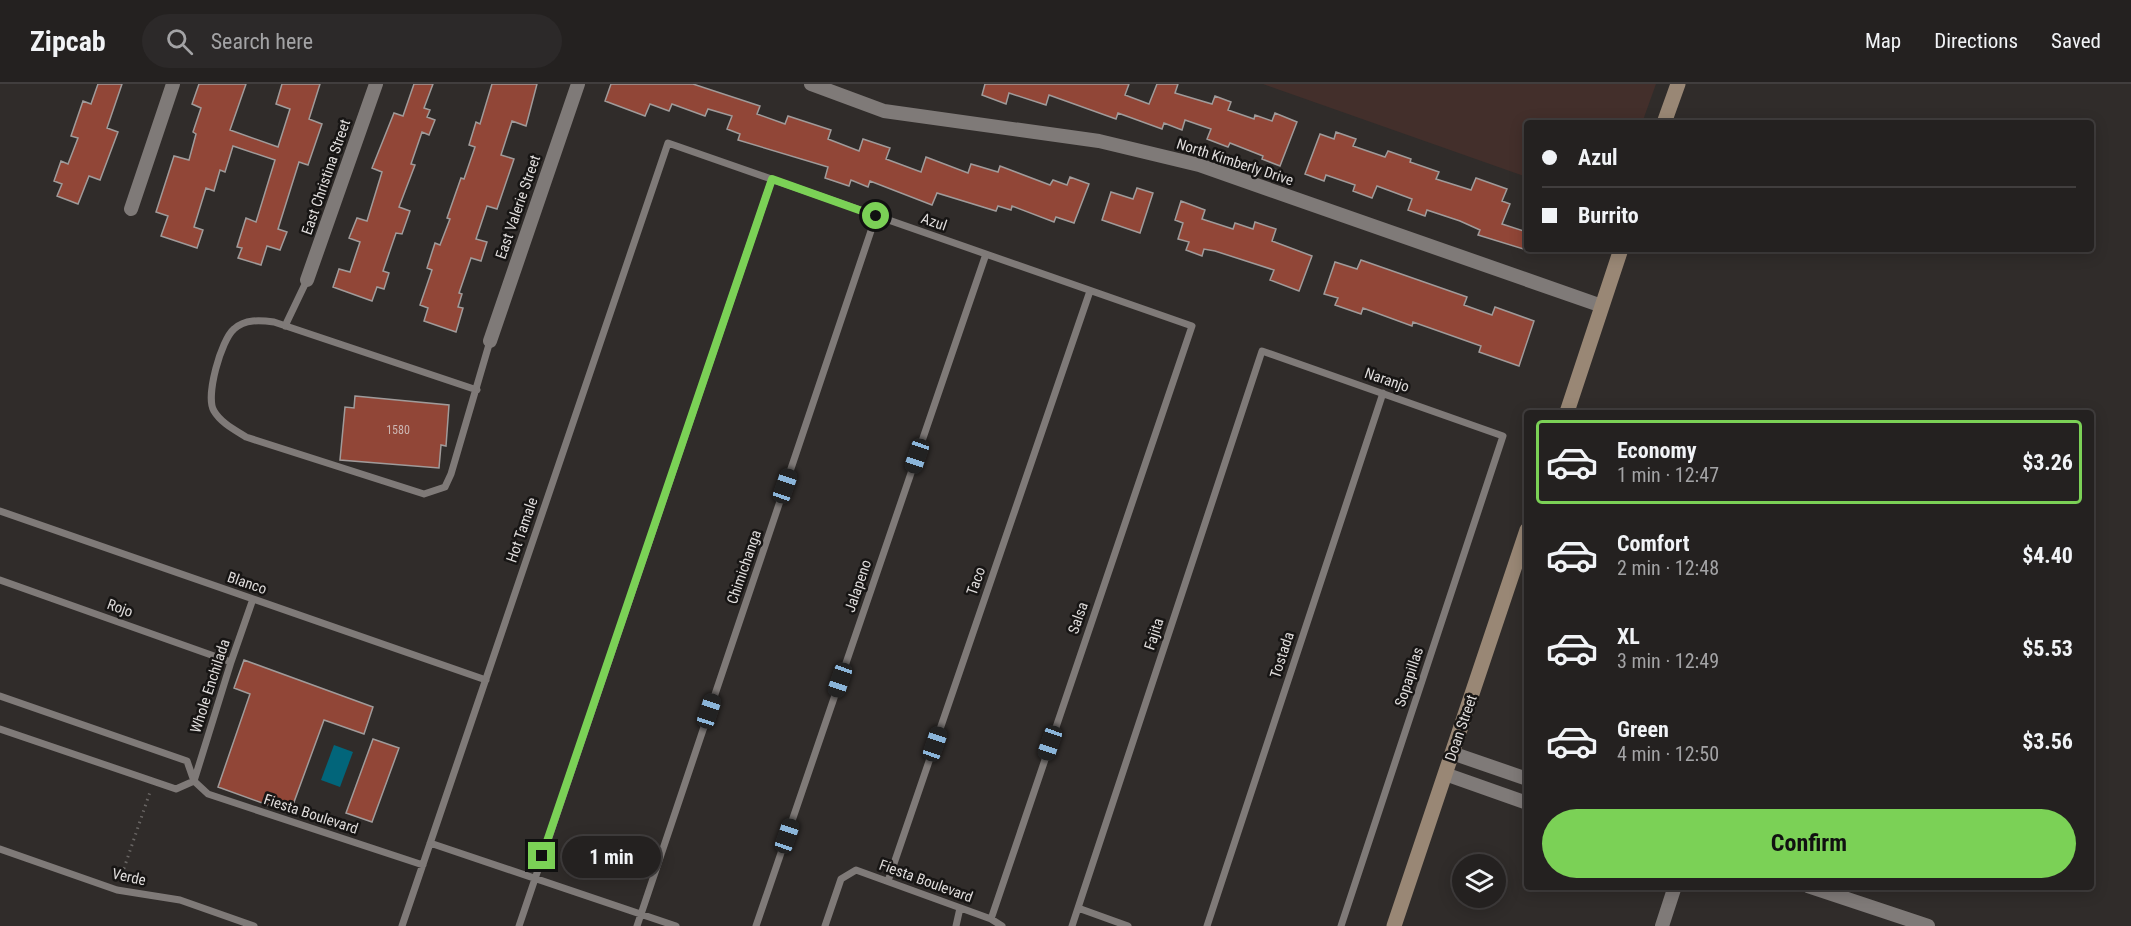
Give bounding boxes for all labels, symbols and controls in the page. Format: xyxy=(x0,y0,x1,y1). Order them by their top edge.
search box xyxy=(142,14,562,68)
text: Zipcab xyxy=(30,25,106,58)
icon: search xyxy=(163,25,196,58)
text: Search here xyxy=(211,29,313,54)
text: Map xyxy=(1865,29,1901,53)
text: Directions xyxy=(1934,29,2018,53)
text: Saved xyxy=(2051,29,2101,53)
street label: East Christina Street xyxy=(298,117,354,237)
street label: North Kimberly Drive xyxy=(1174,135,1296,189)
text: Azul xyxy=(1578,145,1618,170)
street label: East Valerie Street xyxy=(492,153,544,261)
route start xyxy=(862,202,889,229)
text: Burrito xyxy=(1578,203,1639,228)
street label: Azul xyxy=(919,209,949,235)
street label: Naranjo xyxy=(1362,364,1412,396)
house number: 1580 xyxy=(386,423,410,437)
icon: car xyxy=(1545,435,1599,489)
car xyxy=(903,436,931,476)
text: Economy xyxy=(1617,438,1697,463)
text: $3.26 xyxy=(2022,450,2073,475)
text: 1 min · 12:47 xyxy=(1617,463,1719,487)
car xyxy=(771,466,799,506)
street label: Hot Tamale xyxy=(502,495,542,565)
street label: Chimichanga xyxy=(723,528,765,606)
icon: car xyxy=(1545,528,1599,582)
text: Comfort xyxy=(1617,531,1690,556)
text: $4.40 xyxy=(2022,543,2073,568)
text: 2 min · 12:48 xyxy=(1617,556,1719,580)
street label: Jalapeno xyxy=(841,557,875,615)
street label: Taco xyxy=(963,565,989,597)
street label: Blanco xyxy=(225,568,269,598)
street label: Rojo xyxy=(105,595,135,621)
street label: Salsa xyxy=(1064,600,1092,636)
street label: Fajita xyxy=(1140,616,1168,652)
icon: car xyxy=(1545,621,1599,675)
text: XL xyxy=(1617,624,1640,649)
street label: Tostada xyxy=(1266,630,1298,680)
text: $5.53 xyxy=(2022,636,2073,661)
street label: Whole Enchilada xyxy=(186,637,234,735)
street label: Sopapillas xyxy=(1391,645,1427,709)
text: 3 min · 12:49 xyxy=(1617,649,1719,673)
car xyxy=(826,660,854,700)
car xyxy=(695,691,723,731)
street label: Doan Street xyxy=(1441,692,1481,764)
icon: car xyxy=(1545,714,1599,768)
text: Green xyxy=(1617,717,1669,742)
car xyxy=(1036,723,1064,763)
car xyxy=(921,724,949,764)
text: $3.56 xyxy=(2022,729,2073,754)
text: 4 min · 12:50 xyxy=(1617,742,1719,766)
street label: Fiesta Boulevard xyxy=(261,790,361,838)
button: Confirm xyxy=(1542,809,2076,878)
car xyxy=(773,816,801,856)
callout: 1 min xyxy=(563,835,662,877)
route end xyxy=(528,842,555,869)
text: 1 min xyxy=(589,845,634,869)
map controls xyxy=(1452,854,1506,908)
button: layers xyxy=(1452,854,1506,908)
street label: Fiesta Boulevard xyxy=(877,856,975,906)
street label: Verde xyxy=(110,865,148,889)

